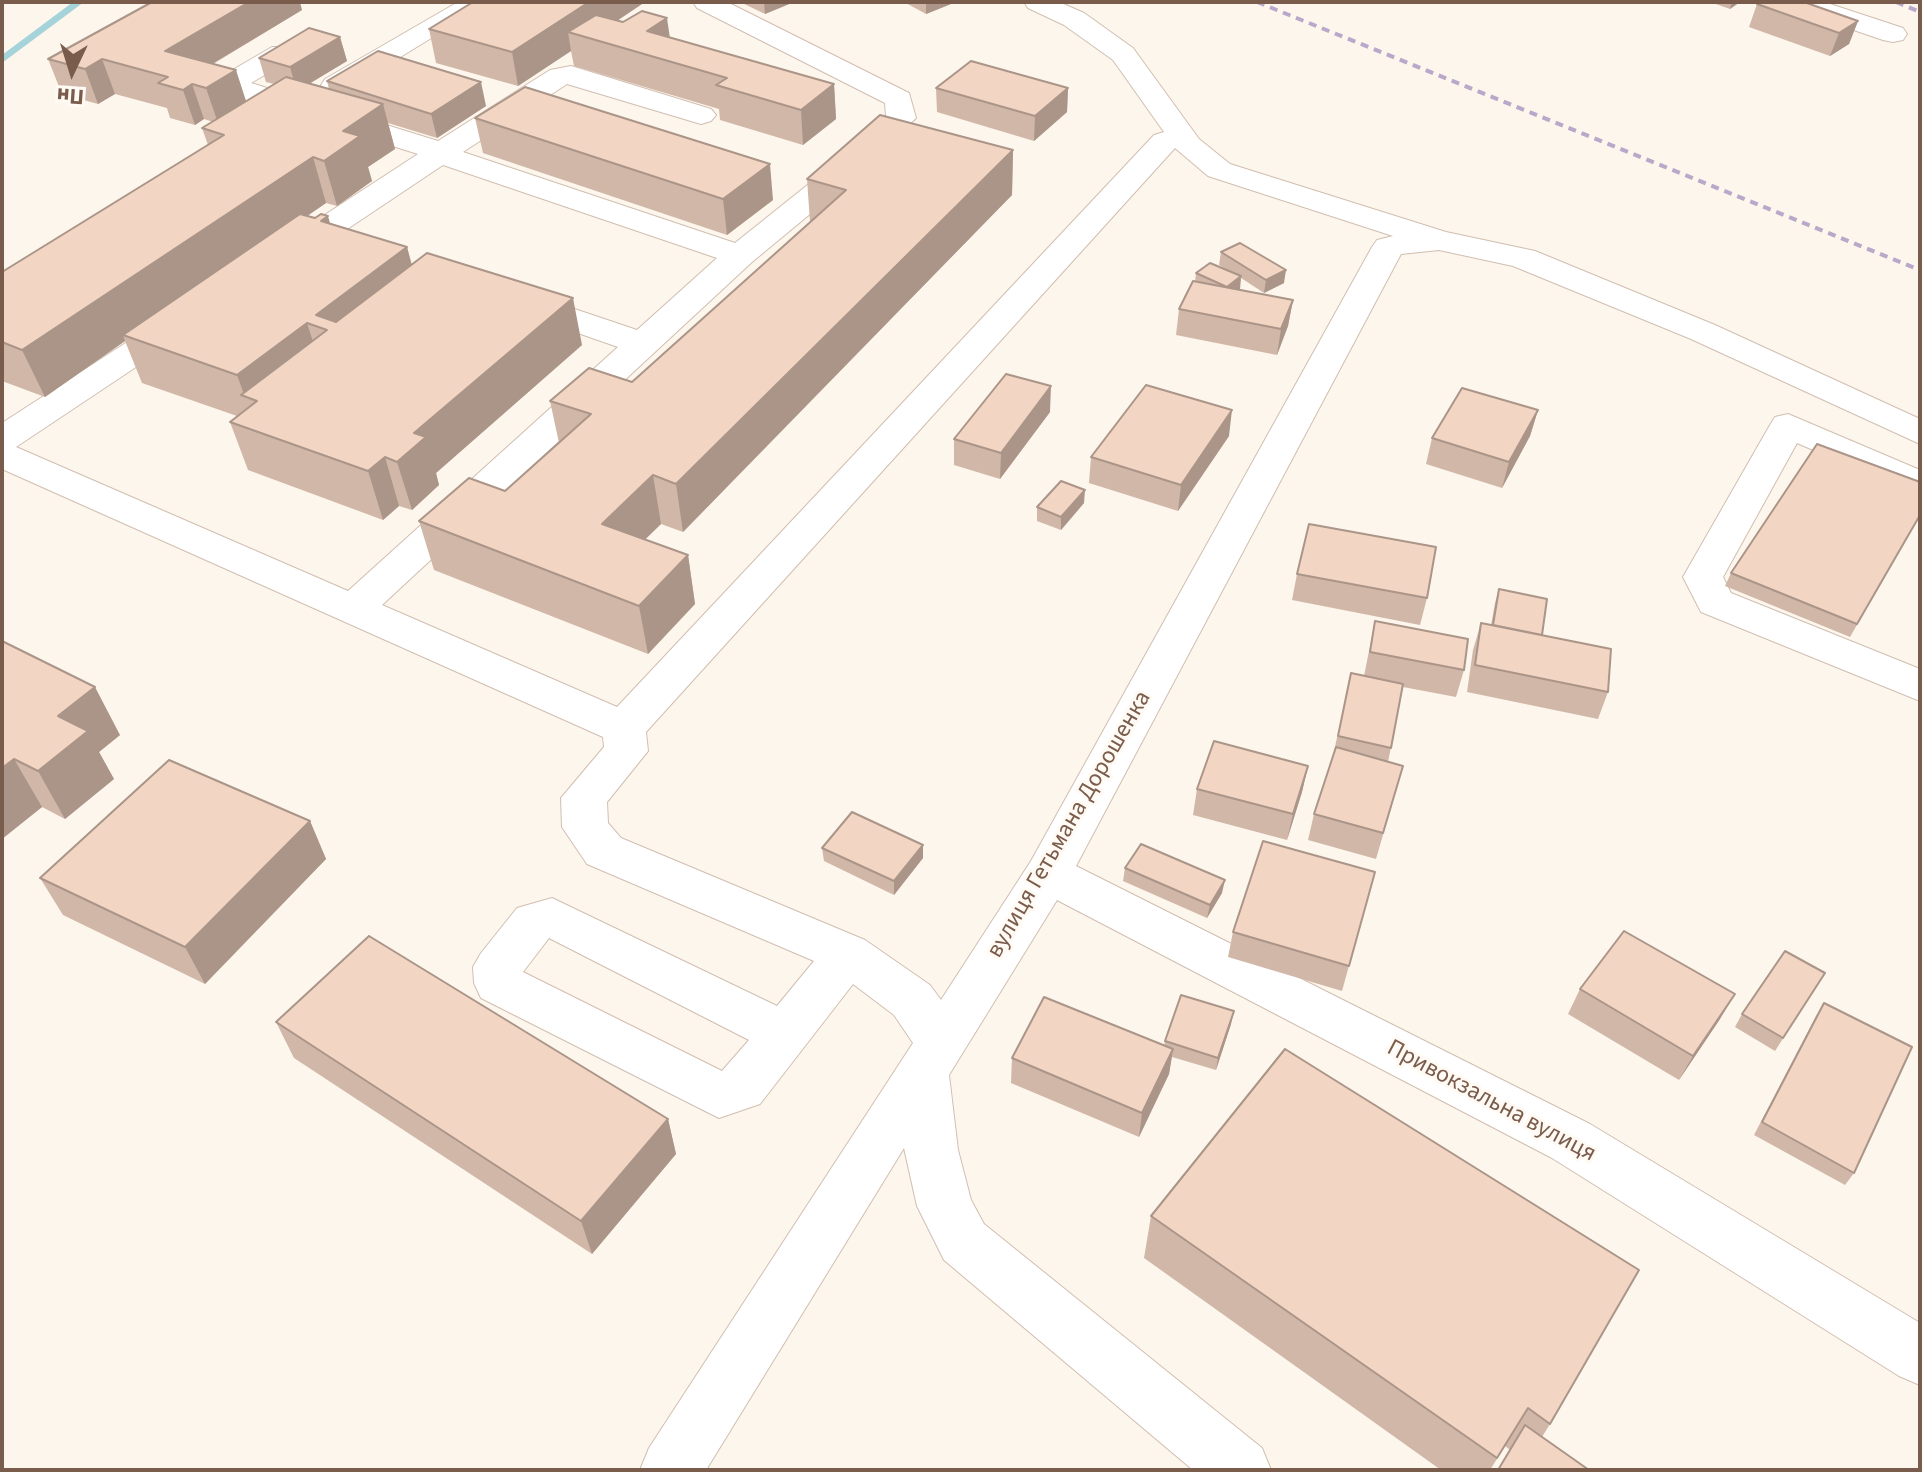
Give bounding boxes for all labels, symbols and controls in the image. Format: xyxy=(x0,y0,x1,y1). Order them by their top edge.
north arrow xyxy=(32,32,112,112)
text: Пн xyxy=(56,79,85,113)
street label: вулиця Гетьмана Дорошенка xyxy=(982,686,1158,964)
street label: Привокзальна вулиця xyxy=(1382,1035,1600,1169)

